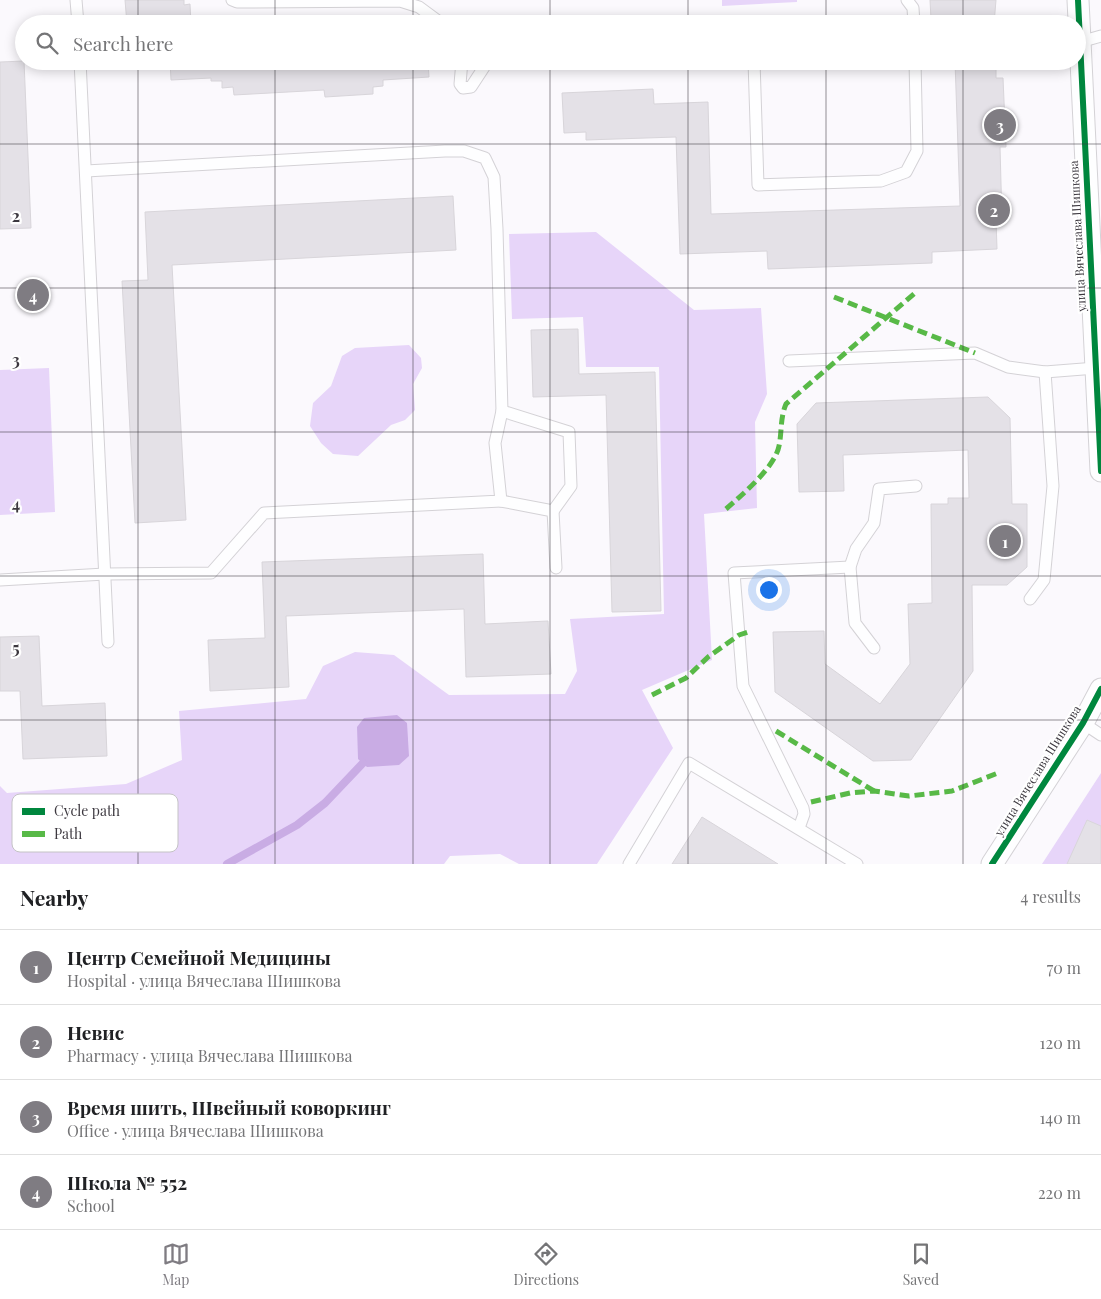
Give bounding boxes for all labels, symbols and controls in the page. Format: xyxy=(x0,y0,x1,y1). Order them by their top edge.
search box xyxy=(15,15,1086,70)
icon: search xyxy=(33,29,61,57)
text: Search here xyxy=(73,30,173,56)
pin: 3 xyxy=(984,106,1016,144)
street label: улица Вячеслава Шишкова xyxy=(1065,160,1089,313)
pin: 2 xyxy=(978,191,1010,229)
text: 2 xyxy=(12,205,20,226)
pin: 4 xyxy=(17,276,49,314)
text: 3 xyxy=(12,349,20,370)
text: 4 xyxy=(12,493,20,514)
pin: 1 xyxy=(989,522,1021,560)
your location xyxy=(756,577,782,603)
text: 5 xyxy=(12,637,20,658)
street label: улица Вячеслава Шишкова xyxy=(990,702,1084,840)
legend xyxy=(12,794,178,852)
text: Cycle path xyxy=(54,801,121,820)
text: Path xyxy=(54,824,83,843)
text: Nearby xyxy=(20,883,89,911)
text: 4 results xyxy=(1020,886,1081,907)
text: Центр Семейной Медицины xyxy=(67,944,331,970)
text: 1 xyxy=(33,957,39,978)
text: 70 m xyxy=(1047,957,1081,978)
text: Hospital · улица Вячеслава Шишкова xyxy=(67,970,341,991)
text: Невис xyxy=(67,1019,124,1045)
text: 2 xyxy=(32,1032,40,1053)
text: 120 m xyxy=(1040,1032,1081,1053)
text: Pharmacy · улица Вячеслава Шишкова xyxy=(67,1045,352,1066)
text: Время шить, Швейный коворкинг xyxy=(67,1094,391,1120)
text: 3 xyxy=(32,1107,40,1128)
text: 140 m xyxy=(1039,1107,1081,1128)
text: Office · улица Вячеслава Шишкова xyxy=(67,1120,324,1141)
text: Школа № 552 xyxy=(67,1169,187,1195)
text: 4 xyxy=(32,1182,40,1203)
text: 220 m xyxy=(1038,1182,1081,1203)
text: School xyxy=(67,1195,115,1216)
tab: Map xyxy=(162,1240,190,1289)
tab: Directions xyxy=(514,1240,579,1289)
tab: Saved xyxy=(903,1240,939,1289)

